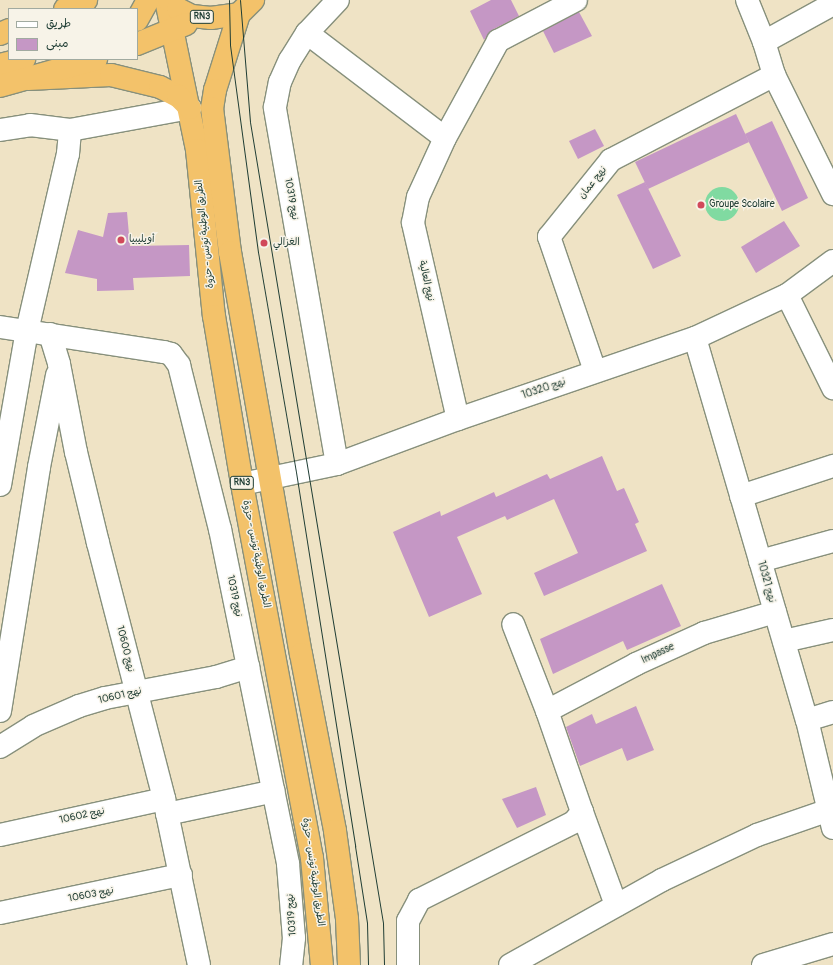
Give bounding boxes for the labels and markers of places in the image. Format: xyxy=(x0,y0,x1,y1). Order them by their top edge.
place label: Groupe Scolaire xyxy=(709,199,775,211)
marker: Groupe Scolaire xyxy=(696,200,706,210)
place label: أويليبيا xyxy=(129,234,155,246)
marker: أويليبيا xyxy=(116,235,126,245)
marker: الغزالي xyxy=(258,237,270,249)
place label: الغزالي xyxy=(273,237,300,249)

